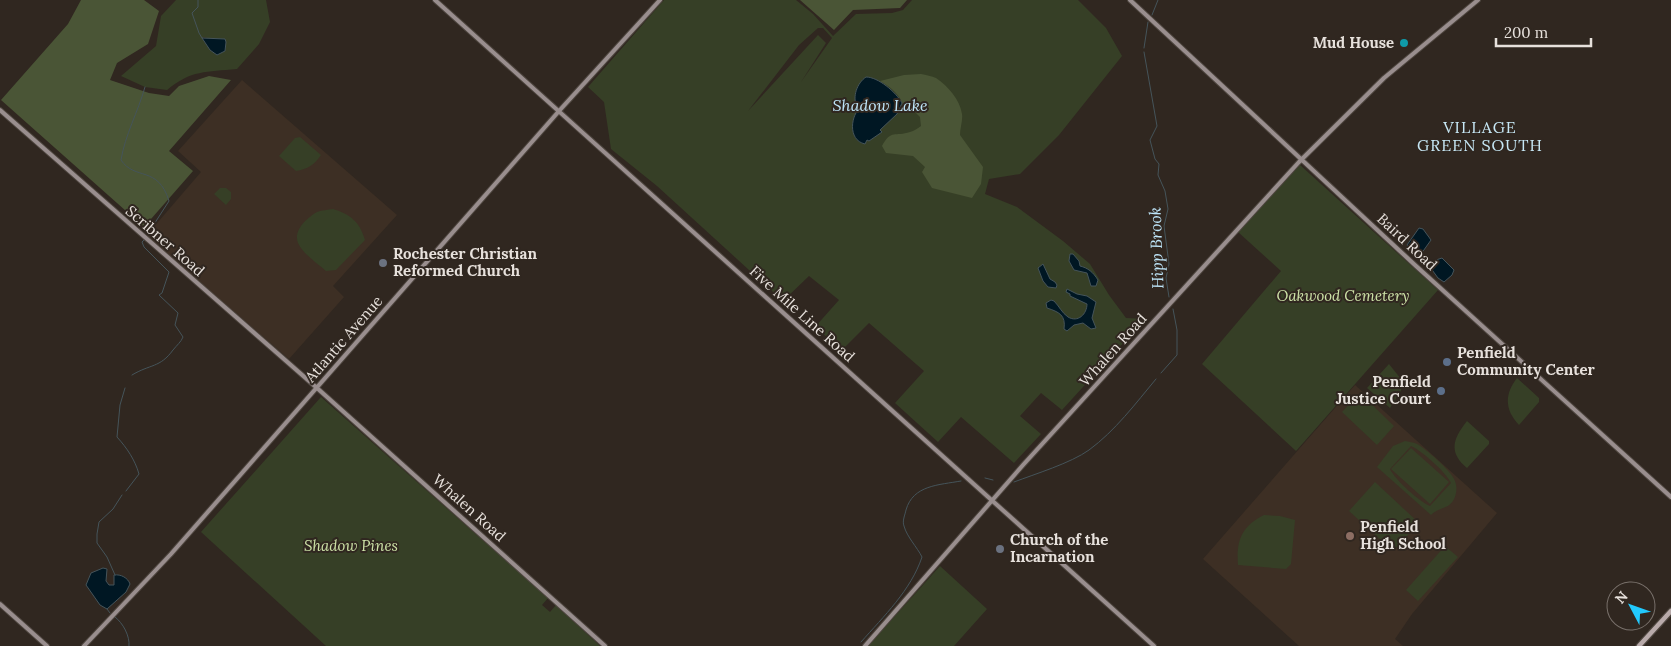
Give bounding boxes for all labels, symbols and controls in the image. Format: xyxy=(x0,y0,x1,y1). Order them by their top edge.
scale bar xyxy=(1496,15,1591,47)
text: 200 m xyxy=(1504,23,1548,42)
place label: Mud House xyxy=(1313,33,1394,52)
marker: Mud House xyxy=(1398,37,1410,49)
water label: Shadow Lake xyxy=(832,95,928,115)
district label: VILLAGE GREEN SOUTH xyxy=(1417,117,1543,155)
street label: Scribner Road xyxy=(122,201,209,280)
water label: Hipp Brook xyxy=(1145,207,1167,289)
street label: Baird Road xyxy=(1373,209,1441,274)
place label: Rochester Christian Reformed Church xyxy=(393,244,537,280)
marker: Rochester Christian Reformed Church xyxy=(377,257,389,269)
street label: Five Mile Line Road xyxy=(746,261,859,366)
park label: Oakwood Cemetery xyxy=(1277,286,1409,305)
street label: Atlantic Avenue xyxy=(300,291,386,387)
street label: Whalen Road xyxy=(1075,309,1150,390)
place label: Penfield Community Center xyxy=(1457,343,1596,379)
marker: Penfield Community Center xyxy=(1441,356,1453,368)
place label: Penfield Justice Court xyxy=(1336,372,1432,408)
marker: Penfield Justice Court xyxy=(1435,385,1447,397)
street label: Whalen Road xyxy=(429,470,510,545)
place label: Penfield High School xyxy=(1360,517,1446,553)
place label: Church of the Incarnation xyxy=(1010,530,1108,566)
marker: Penfield High School xyxy=(1344,530,1356,542)
park label: Shadow Pines xyxy=(304,536,398,555)
marker: Church of the Incarnation xyxy=(994,543,1006,555)
north arrow xyxy=(1606,581,1656,631)
text: N xyxy=(1611,587,1632,607)

